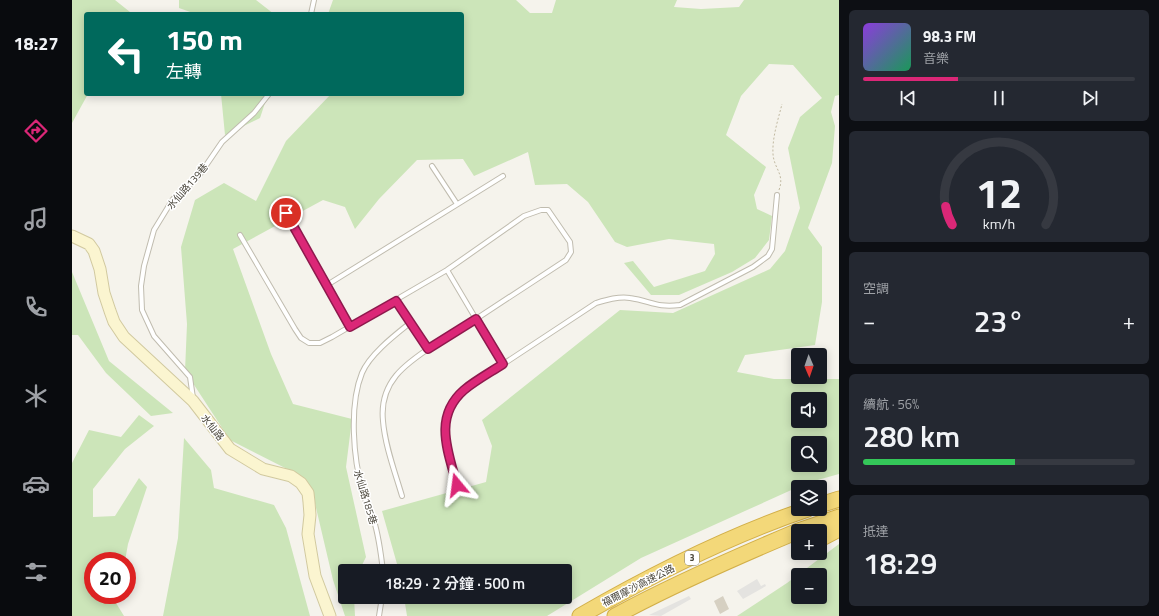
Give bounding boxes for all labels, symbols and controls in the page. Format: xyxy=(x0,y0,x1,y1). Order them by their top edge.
text: 150 m xyxy=(166,18,243,61)
text: 98.3 FM xyxy=(923,25,976,48)
icon: left xyxy=(100,28,152,80)
text: 18:27 xyxy=(14,30,58,57)
text: 音樂 xyxy=(923,48,949,68)
text: 左轉 xyxy=(166,58,202,85)
icon: previous xyxy=(897,87,919,109)
icon: pause xyxy=(988,87,1010,109)
icon: next xyxy=(1079,87,1101,109)
icon: directions xyxy=(22,117,50,145)
street label: 水仙路139巷 xyxy=(163,160,212,213)
text: 12 xyxy=(976,161,1022,224)
pin xyxy=(269,196,303,230)
icon: arrive xyxy=(275,202,297,224)
icon: music xyxy=(22,205,50,233)
text: km/h xyxy=(983,212,1015,234)
text: 空調 xyxy=(863,278,889,298)
icon: phone xyxy=(22,293,50,321)
text: 23° xyxy=(974,298,1024,344)
text: − xyxy=(863,304,875,338)
text: + xyxy=(1123,304,1135,338)
north arrow xyxy=(791,348,827,384)
map controls xyxy=(791,348,827,604)
icon: climate xyxy=(22,382,50,410)
button: sound xyxy=(791,392,827,428)
text: 續航 · 56% xyxy=(863,394,919,414)
street label: 水仙路 xyxy=(197,411,228,444)
text: 280 km xyxy=(863,413,960,459)
button: search xyxy=(791,436,827,472)
position arrow xyxy=(436,464,478,506)
street label: 水仙路185巷 xyxy=(350,468,381,527)
icon: car xyxy=(22,470,50,498)
button: layers xyxy=(791,480,827,516)
text: 抵達 xyxy=(863,521,889,541)
button: + xyxy=(791,524,827,560)
text: 18:29 xyxy=(863,540,937,586)
road number: 3 xyxy=(685,551,699,565)
speed limit sign: 20 xyxy=(84,552,136,604)
icon: filters xyxy=(22,558,50,586)
street label: 福爾摩沙高速公路 xyxy=(599,561,677,610)
button: − xyxy=(791,568,827,604)
text: 18:29 · 2 分鐘 · 500 m xyxy=(385,572,525,595)

